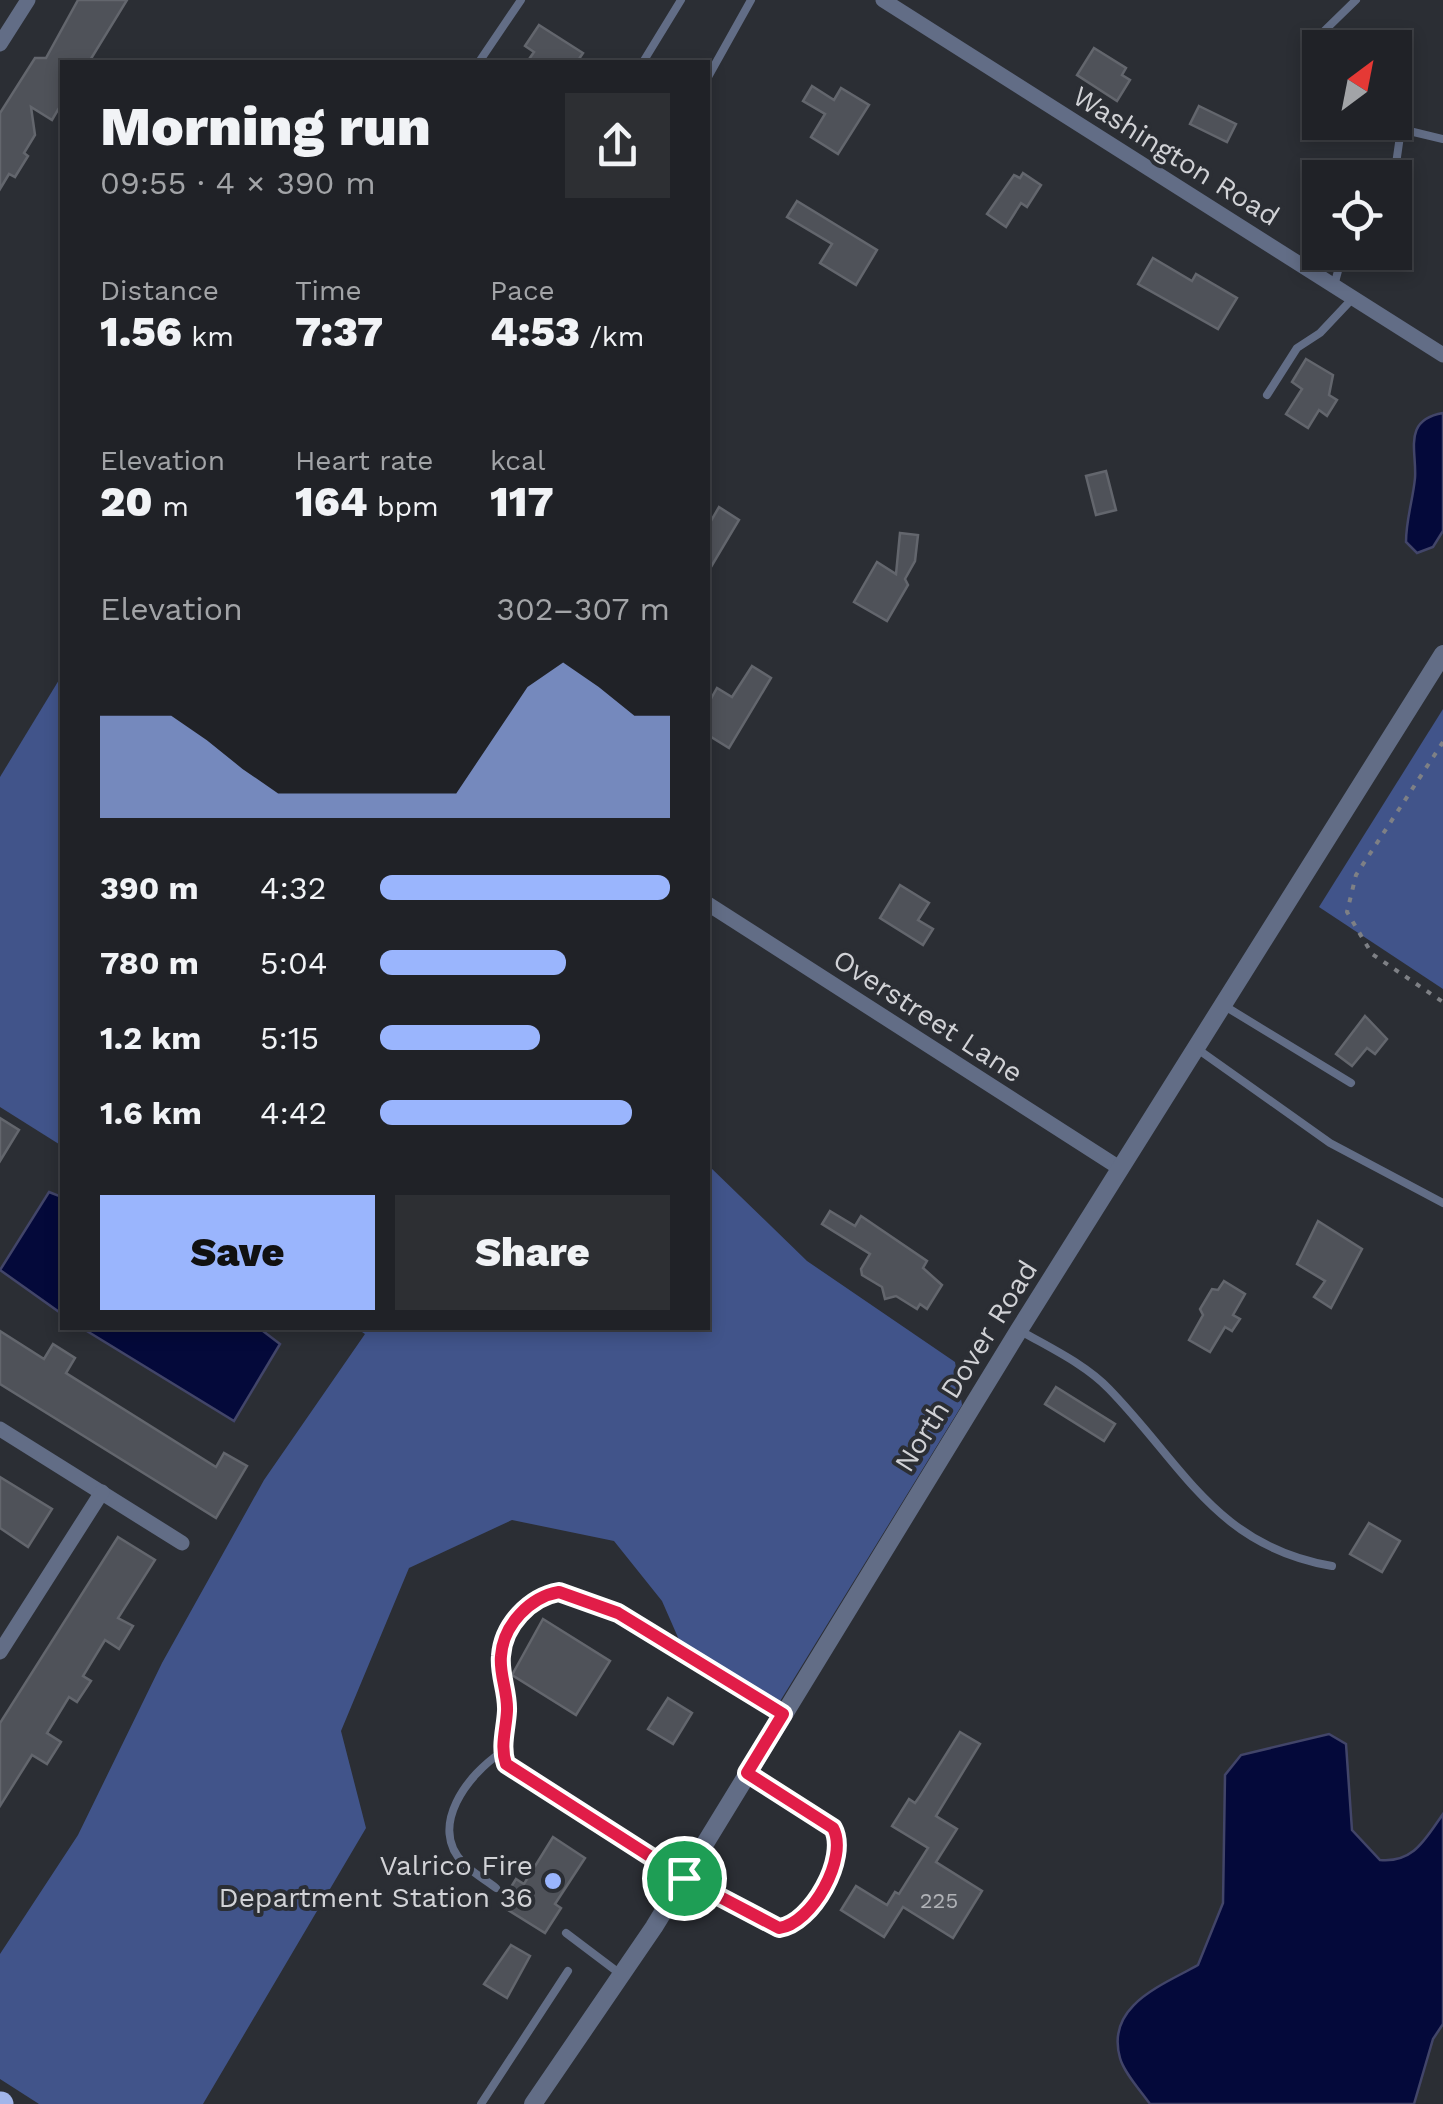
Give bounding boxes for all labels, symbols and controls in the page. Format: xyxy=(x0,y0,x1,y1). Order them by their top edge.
north arrow xyxy=(1302,30,1412,140)
map controls xyxy=(1302,30,1412,270)
street label: Washington Road xyxy=(1067,79,1285,233)
button: share xyxy=(565,93,670,198)
text: Morning run xyxy=(100,94,431,158)
button: locate xyxy=(1302,160,1412,270)
text: 09:55 · 4 × 390 m xyxy=(100,164,376,202)
text: Distance xyxy=(100,274,219,307)
text: Time xyxy=(295,274,362,307)
text: Pace xyxy=(490,274,555,307)
text: 1.56 xyxy=(100,307,182,356)
text: 7:37 xyxy=(295,307,383,356)
text: 4:53 xyxy=(490,307,580,356)
text: km xyxy=(182,320,234,353)
text: /km xyxy=(580,320,644,353)
text: Elevation xyxy=(100,444,225,477)
text: Heart rate xyxy=(295,444,433,477)
text: kcal xyxy=(490,444,545,477)
text: 20 xyxy=(100,477,153,526)
text: 164 xyxy=(295,477,367,526)
text: 117 xyxy=(490,477,554,526)
text: m xyxy=(153,490,189,523)
text: bpm xyxy=(367,490,439,523)
text: Elevation xyxy=(100,590,243,628)
text: 302–307 m xyxy=(496,590,670,628)
text: 390 m xyxy=(100,869,199,907)
text: 4:32 xyxy=(260,869,326,907)
street label: Overstreet Lane xyxy=(827,942,1029,1090)
text: 780 m xyxy=(100,944,199,982)
text: 5:04 xyxy=(260,944,328,982)
text: 1.2 km xyxy=(100,1019,201,1057)
text: 5:15 xyxy=(260,1019,319,1057)
text: 1.6 km xyxy=(100,1094,202,1132)
text: 4:42 xyxy=(260,1094,327,1132)
button: Save xyxy=(100,1195,375,1310)
button: Share xyxy=(395,1195,670,1310)
street label: North Dover Road xyxy=(888,1254,1044,1478)
pin xyxy=(642,1836,727,1921)
place label: Valrico Fire Department Station 36 xyxy=(219,1849,533,1914)
icon: arrive xyxy=(657,1851,712,1906)
marker: Valrico Fire Department Station 36 xyxy=(542,1870,564,1892)
house number: 225 xyxy=(920,1888,958,1913)

